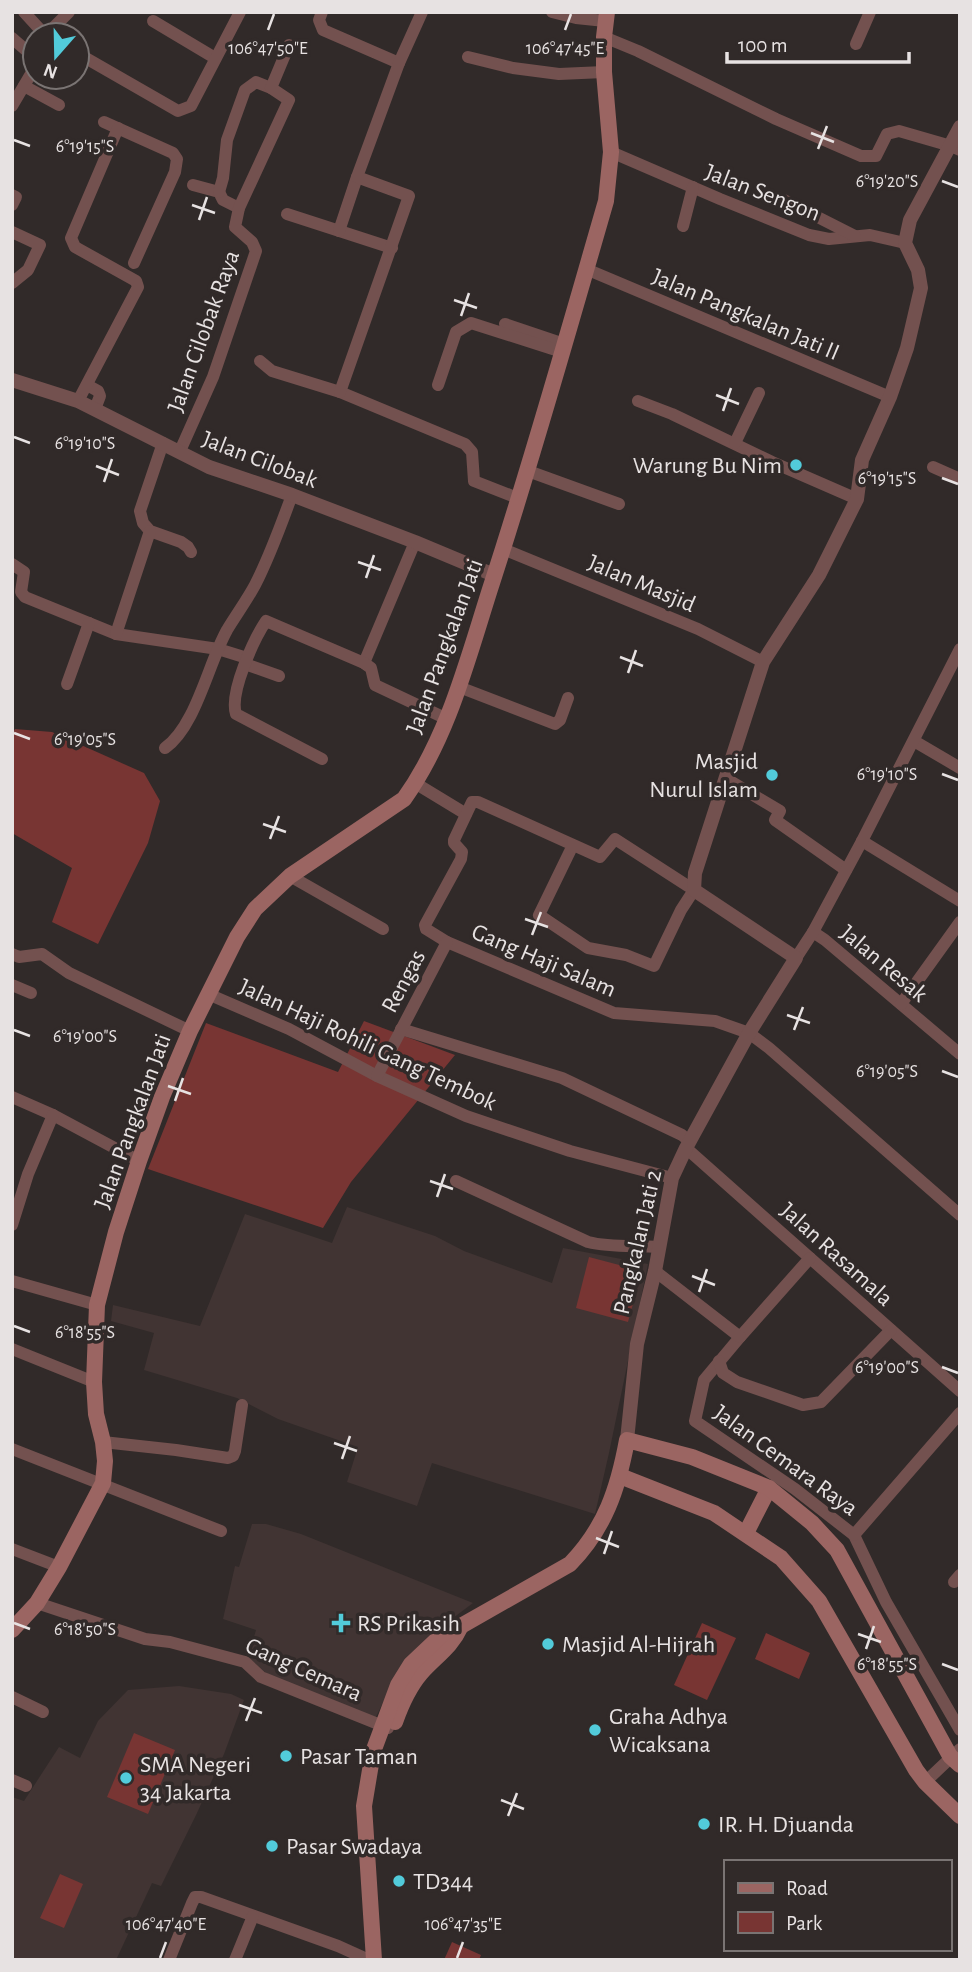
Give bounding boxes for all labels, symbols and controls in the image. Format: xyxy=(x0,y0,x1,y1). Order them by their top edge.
north arrow xyxy=(21,21,91,91)
scale bar xyxy=(727,21,909,65)
text: 100 m xyxy=(738,35,788,56)
text: 106°47'50"E xyxy=(228,40,308,58)
text: 106°47'45"E xyxy=(526,40,605,58)
text: N xyxy=(41,59,60,82)
text: 6°19'15"S xyxy=(56,138,114,156)
street label: Jalan Sengon xyxy=(702,160,823,226)
text: 6°19'20"S xyxy=(856,173,918,191)
street label: Jalan Cilobak Raya xyxy=(164,247,244,415)
street label: Jalan Pangkalan Jati II xyxy=(648,265,843,365)
street label: Jalan Cilobak xyxy=(199,427,321,493)
text: 6°19'10"S xyxy=(55,435,115,453)
place label: Warung Bu Nim xyxy=(633,454,782,478)
marker: Warung Bu Nim xyxy=(788,457,804,473)
text: 6°19'15"S xyxy=(858,470,916,488)
street label: Jalan Masjid xyxy=(584,551,699,617)
street label: Jalan Pangkalan Jati xyxy=(402,556,488,737)
text: 6°19'05"S xyxy=(54,731,116,749)
place label: Masjid Nurul Islam xyxy=(649,750,758,802)
text: 6°19'10"S xyxy=(857,766,917,784)
marker: Masjid Nurul Islam xyxy=(764,767,780,783)
street label: Gang Haji Salam xyxy=(468,920,619,1002)
street label: Jalan Resak xyxy=(835,921,932,1007)
street label: Rengas xyxy=(378,946,430,1017)
street label: Jalan Haji Rohili Gang Tembok xyxy=(235,975,500,1115)
text: 6°19'00"S xyxy=(53,1028,117,1046)
street label: Jalan Pangkalan Jati xyxy=(90,1031,176,1212)
text: 6°19'05"S xyxy=(856,1063,918,1081)
street label: Pangkalan Jati 2 xyxy=(610,1167,666,1317)
street label: Jalan Rasamala xyxy=(775,1198,897,1311)
text: 6°18'55"S xyxy=(55,1324,115,1342)
text: 6°19'00"S xyxy=(855,1359,919,1377)
street label: Jalan Cemara Raya xyxy=(709,1401,862,1521)
place label: RS Prikasih xyxy=(357,1612,460,1636)
marker: RS Prikasih xyxy=(331,1613,351,1633)
text: 6°18'50"S xyxy=(54,1621,116,1639)
place label: Masjid Al-Hijrah xyxy=(562,1633,715,1657)
street label: Gang Cemara xyxy=(242,1634,365,1706)
marker: Masjid Al-Hijrah xyxy=(540,1636,556,1652)
text: 6°18'55"S xyxy=(857,1656,917,1674)
place label: Graha Adhya Wicaksana xyxy=(609,1705,728,1757)
marker: Graha Adhya Wicaksana xyxy=(587,1722,603,1738)
place label: Pasar Taman xyxy=(300,1745,418,1769)
marker: Pasar Taman xyxy=(278,1748,294,1764)
place label: SMA Negeri 34 Jakarta xyxy=(140,1753,251,1805)
marker: SMA Negeri 34 Jakarta xyxy=(118,1770,134,1786)
place label: IR. H. Djuanda xyxy=(718,1813,854,1837)
marker: IR. H. Djuanda xyxy=(696,1816,712,1832)
place label: Pasar Swadaya xyxy=(286,1835,422,1859)
marker: Pasar Swadaya xyxy=(264,1838,280,1854)
legend xyxy=(724,1860,951,1951)
place label: TD344 xyxy=(413,1870,473,1894)
marker: TD344 xyxy=(391,1873,407,1889)
text: Road xyxy=(786,1878,828,1899)
text: Park xyxy=(786,1913,823,1934)
text: 106°47'40"E xyxy=(126,1916,207,1934)
text: 106°47'35"E xyxy=(424,1916,502,1934)

